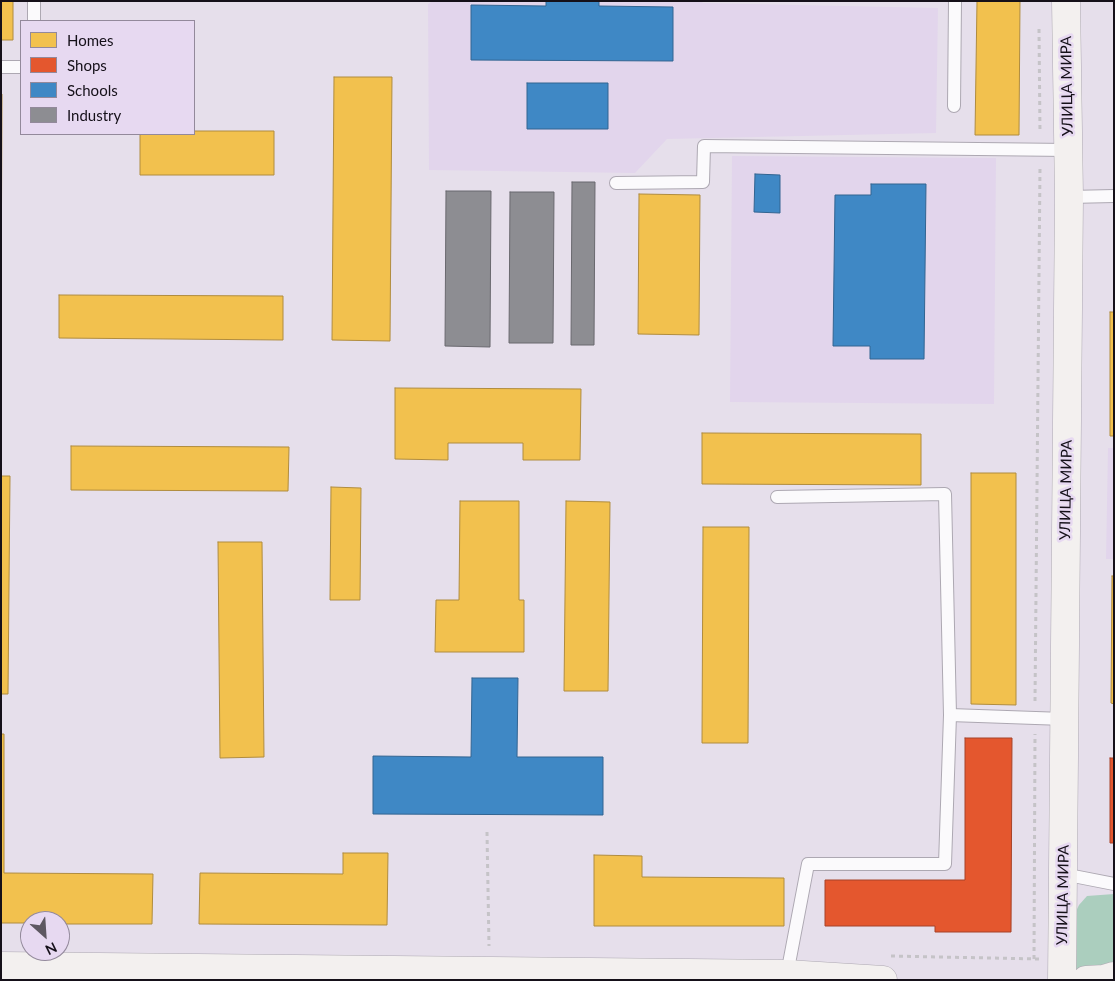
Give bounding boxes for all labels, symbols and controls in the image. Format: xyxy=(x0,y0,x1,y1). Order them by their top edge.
legend xyxy=(20,20,195,135)
text: Homes xyxy=(67,31,113,49)
street label: УЛИЦА МИРА xyxy=(1057,36,1077,136)
text: Shops xyxy=(67,56,107,74)
text: Schools xyxy=(67,81,118,99)
text: Industry xyxy=(67,106,121,124)
street label: УЛИЦА МИРА xyxy=(1056,440,1076,540)
street label: УЛИЦА МИРА xyxy=(1053,845,1073,945)
north arrow xyxy=(20,911,70,961)
text: N xyxy=(43,939,60,959)

